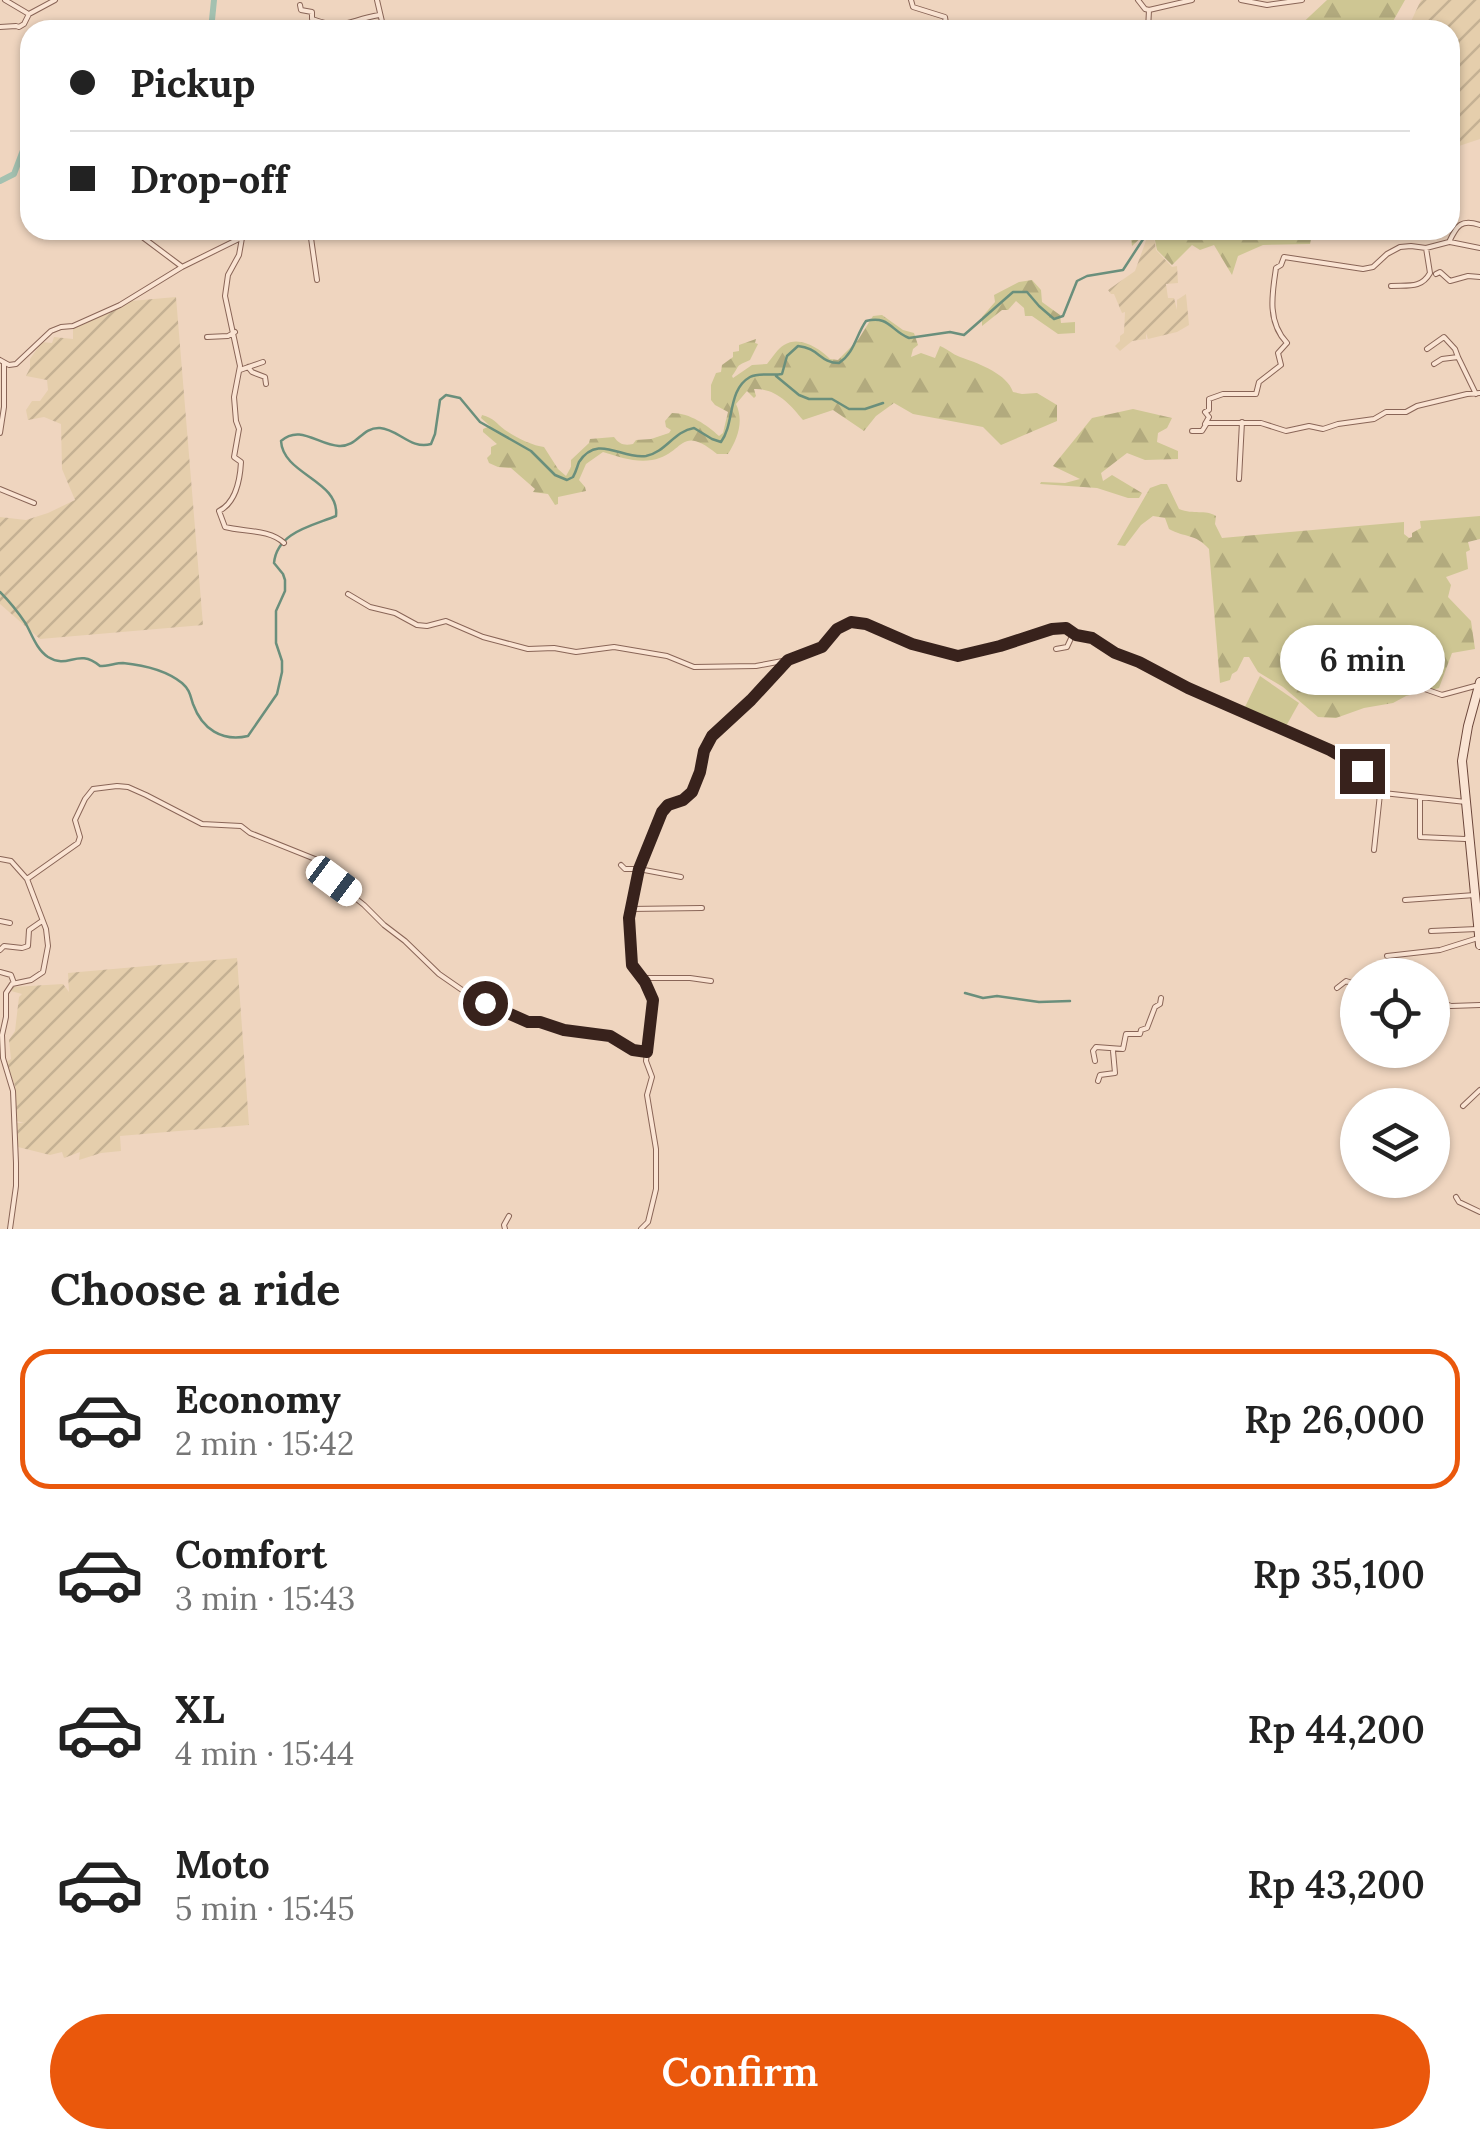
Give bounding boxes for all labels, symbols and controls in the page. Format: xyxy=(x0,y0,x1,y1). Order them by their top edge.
text: Pickup xyxy=(130,59,255,107)
text: Drop-off xyxy=(130,155,288,203)
callout: 6 min xyxy=(1280,626,1444,696)
text: 6 min xyxy=(1319,639,1406,680)
route end xyxy=(1340,749,1385,794)
car xyxy=(301,851,367,911)
map controls xyxy=(1340,958,1450,1198)
button: locate xyxy=(1340,958,1450,1068)
route start xyxy=(463,981,508,1026)
button: layers xyxy=(1340,1088,1450,1198)
text: Choose a ride xyxy=(50,1260,340,1317)
icon: car xyxy=(55,1374,145,1464)
text: Economy xyxy=(175,1375,341,1423)
text: Rp 26,000 xyxy=(1244,1395,1425,1443)
text: 2 min · 15:42 xyxy=(175,1423,354,1464)
icon: car xyxy=(55,1529,145,1619)
text: Comfort xyxy=(175,1530,327,1578)
text: Rp 35,100 xyxy=(1253,1550,1425,1598)
text: 3 min · 15:43 xyxy=(175,1578,355,1619)
icon: car xyxy=(55,1684,145,1774)
text: XL xyxy=(175,1685,225,1733)
text: Rp 44,200 xyxy=(1248,1705,1425,1753)
text: 4 min · 15:44 xyxy=(175,1733,354,1774)
icon: car xyxy=(55,1839,145,1929)
text: Moto xyxy=(175,1840,270,1888)
text: Rp 43,200 xyxy=(1247,1860,1425,1908)
text: 5 min · 15:45 xyxy=(175,1888,355,1929)
button: Confirm xyxy=(50,2014,1430,2129)

